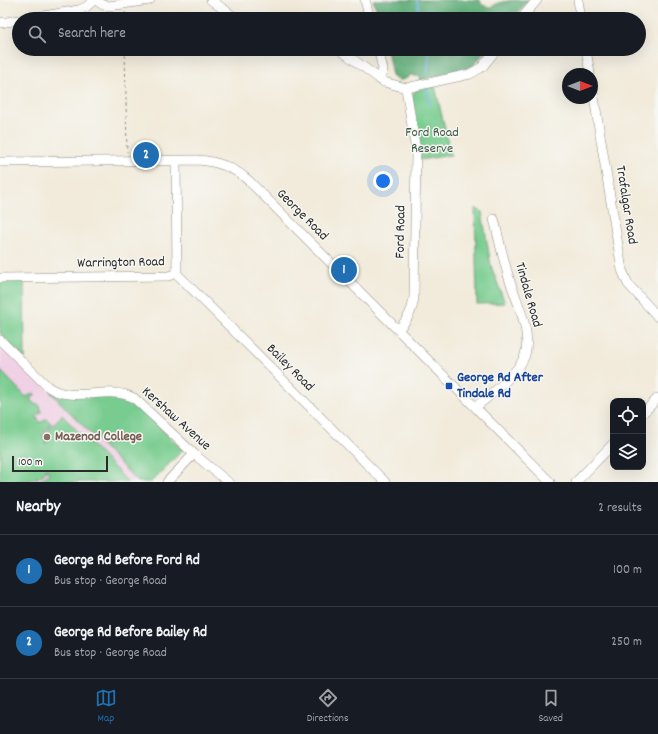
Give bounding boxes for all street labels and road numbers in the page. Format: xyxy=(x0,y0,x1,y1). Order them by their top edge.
street label: Trafalgar Road xyxy=(610,164,642,246)
street label: George Road xyxy=(271,184,333,246)
street label: Ford Road xyxy=(391,205,411,259)
street label: Warrington Road xyxy=(77,252,165,274)
street label: Tindale Road xyxy=(509,260,547,330)
street label: Bailey Road xyxy=(262,340,318,396)
street label: Kershaw Avenue xyxy=(137,382,215,456)

